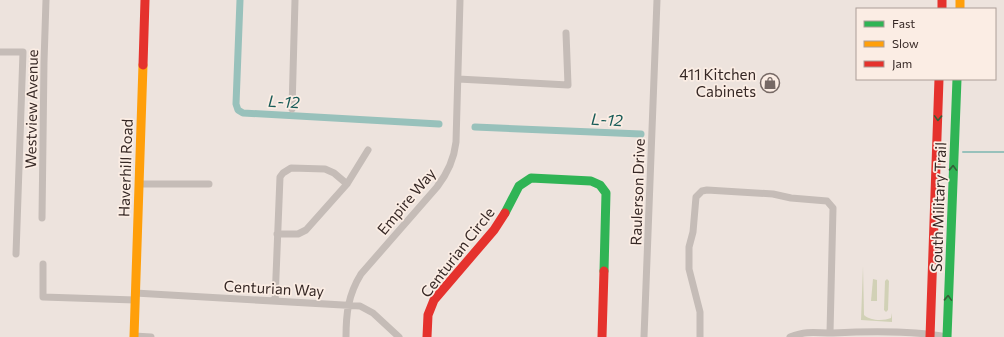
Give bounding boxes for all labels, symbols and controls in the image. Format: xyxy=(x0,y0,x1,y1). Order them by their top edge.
legend xyxy=(856,8,996,80)
text: Fast xyxy=(892,16,915,30)
text: Slow xyxy=(892,36,919,50)
street label: Westview Avenue xyxy=(21,49,41,169)
text: Jam xyxy=(892,56,912,71)
place label: 411 Kitchen Cabinets xyxy=(679,65,756,100)
shop icon: 411 Kitchen Cabinets xyxy=(759,72,781,94)
water label: L-12 xyxy=(268,91,300,111)
water label: L-12 xyxy=(591,109,623,129)
one-way arrow xyxy=(934,115,942,121)
street label: Haverhill Road xyxy=(114,119,136,217)
street label: Raulerson Drive xyxy=(626,138,648,246)
street label: South Military Trail xyxy=(927,142,949,272)
street label: Empire Way xyxy=(373,164,439,238)
one-way arrow xyxy=(949,165,958,171)
street label: Centurian Circle xyxy=(416,203,498,301)
street label: Centurian Way xyxy=(223,276,325,300)
one-way arrow xyxy=(944,295,952,301)

